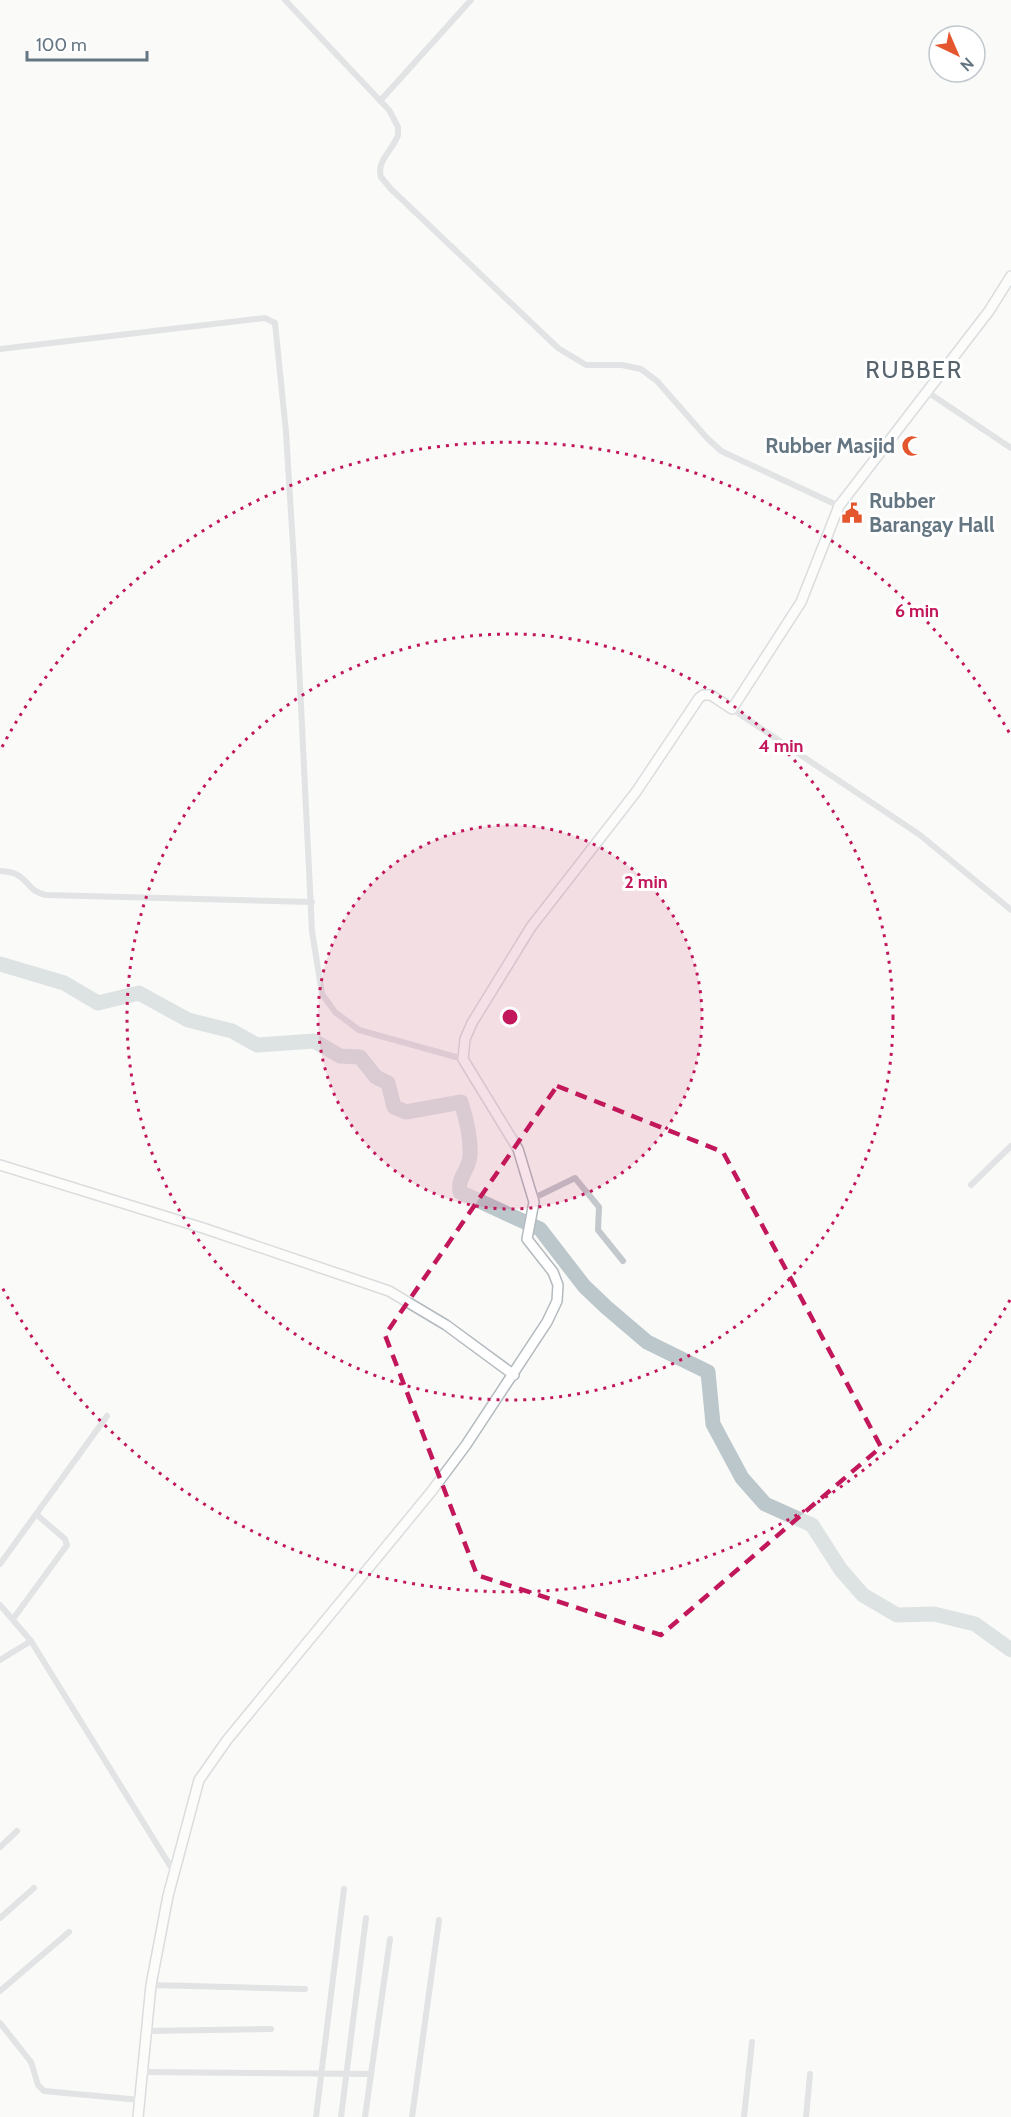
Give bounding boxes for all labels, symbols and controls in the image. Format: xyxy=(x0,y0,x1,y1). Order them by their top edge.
scale bar xyxy=(27,24,147,62)
north arrow xyxy=(927,24,987,84)
text: 100 m xyxy=(36,34,87,56)
text: N xyxy=(956,54,978,75)
district label: RUBBER xyxy=(865,355,963,384)
place label: Rubber Masjid xyxy=(765,433,895,458)
mosque icon: Rubber Masjid xyxy=(900,434,924,458)
place label: Rubber Barangay Hall xyxy=(869,488,995,537)
public building icon: Rubber Barangay Hall xyxy=(840,501,864,525)
text: 6 min xyxy=(895,600,939,622)
text: 4 min xyxy=(758,735,804,757)
text: 2 min xyxy=(624,871,668,893)
centre of rings xyxy=(500,1007,520,1027)

